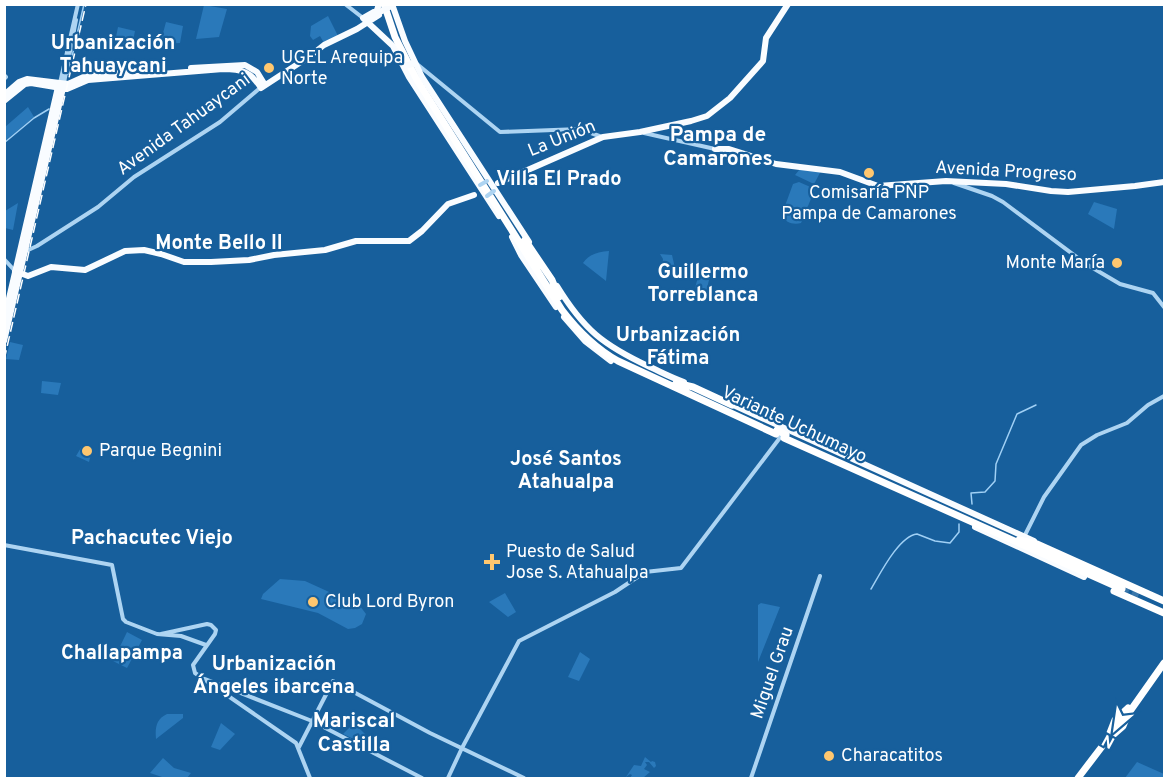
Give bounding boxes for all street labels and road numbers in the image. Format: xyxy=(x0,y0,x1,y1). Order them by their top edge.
street label: Avenida Tahuaycani xyxy=(113,69,255,181)
street label: La Unión xyxy=(525,115,599,163)
street label: Avenida Progreso xyxy=(935,157,1077,187)
street label: Variante Uchumayo xyxy=(718,381,870,469)
street label: Miguel Grau xyxy=(746,624,800,722)

